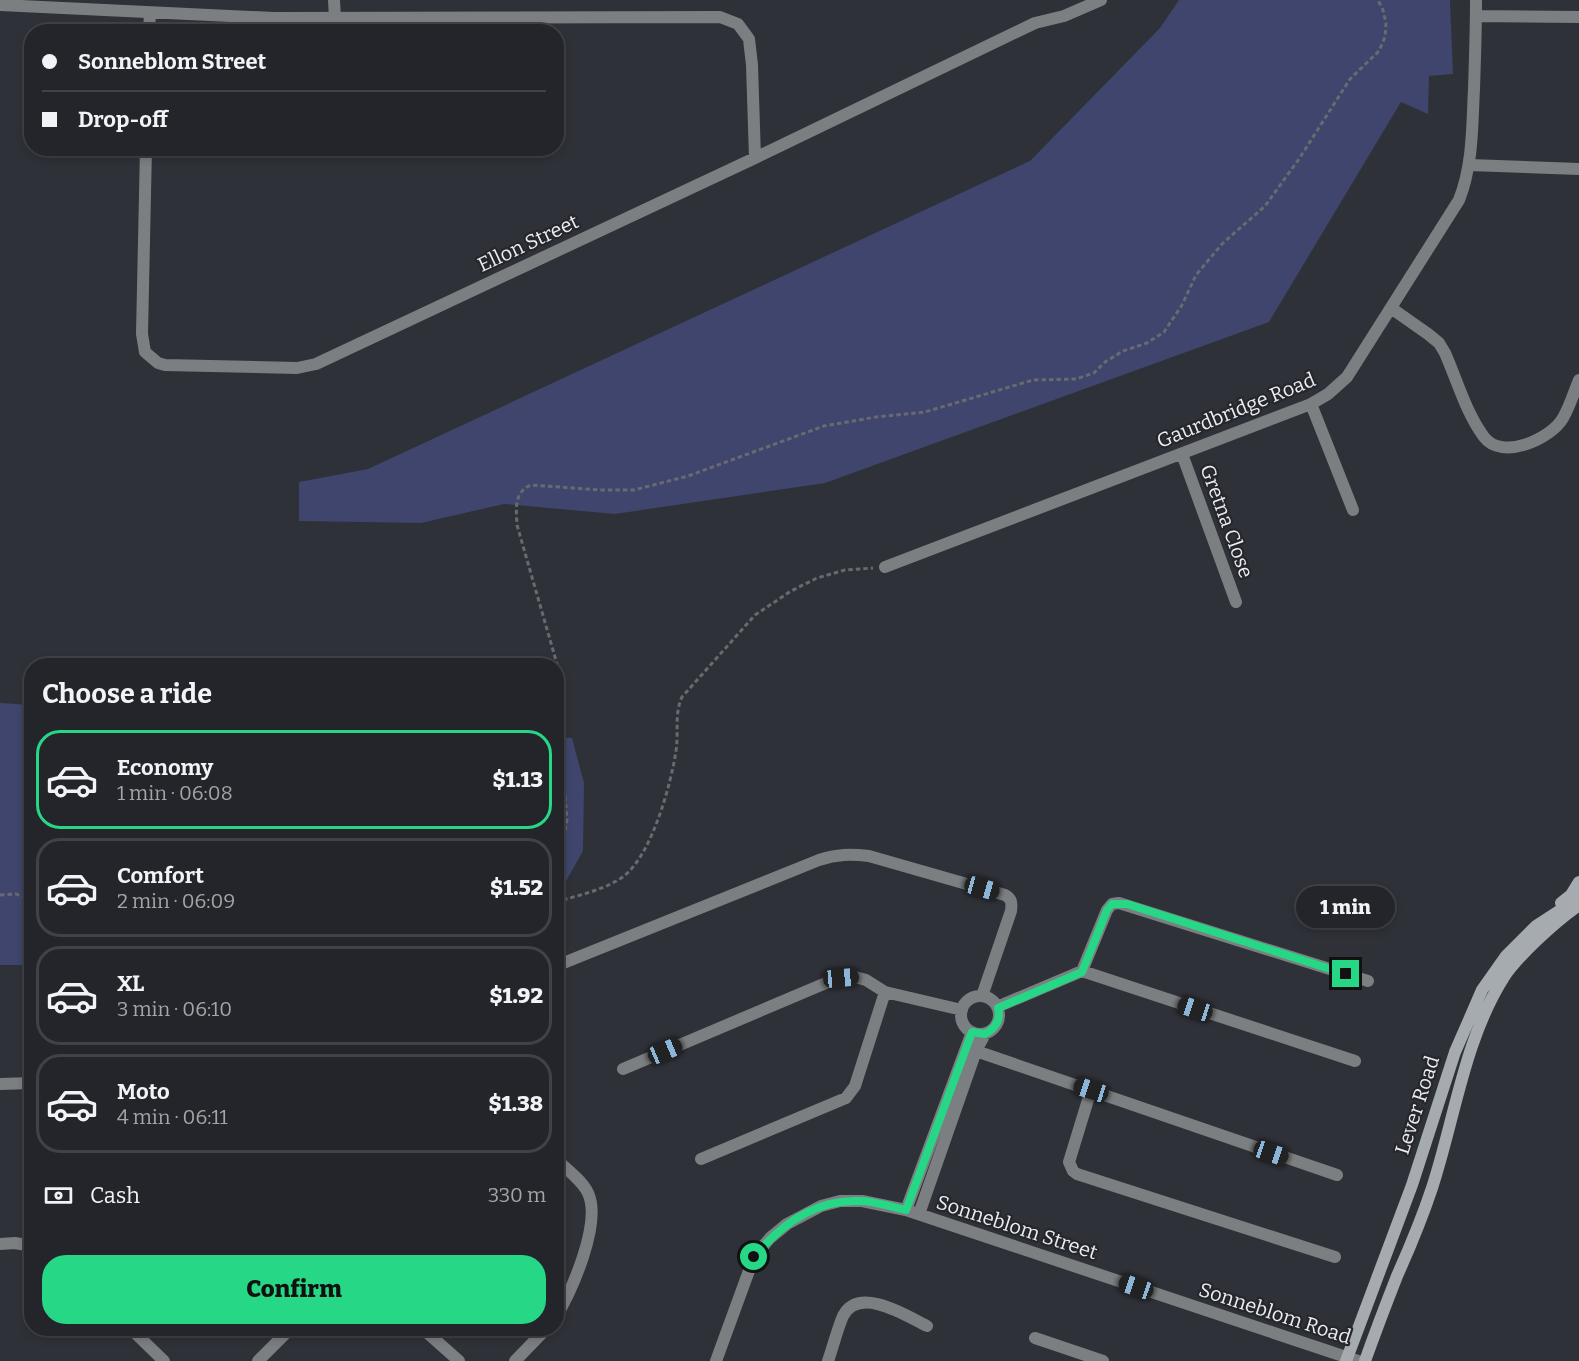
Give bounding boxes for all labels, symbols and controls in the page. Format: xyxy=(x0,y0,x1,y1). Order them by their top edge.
text: Sonneblom Street xyxy=(78,48,266,75)
text: Drop-off xyxy=(78,106,168,133)
street label: Ellon Street xyxy=(474,209,582,277)
street label: Gaurdbridge Road xyxy=(1153,367,1319,453)
street label: Gretna Close xyxy=(1195,461,1259,581)
text: Choose a ride xyxy=(42,678,212,710)
icon: car xyxy=(45,753,99,807)
text: Economy xyxy=(117,754,213,781)
text: $1.13 xyxy=(492,766,543,793)
text: 1 min · 06:08 xyxy=(117,781,233,805)
icon: car xyxy=(45,861,99,915)
text: Comfort xyxy=(117,862,204,889)
text: $1.52 xyxy=(490,874,543,901)
car xyxy=(962,874,1002,902)
callout: 1 min xyxy=(1296,887,1396,929)
text: 2 min · 06:09 xyxy=(117,889,235,913)
text: 1 min xyxy=(1320,895,1371,919)
route end xyxy=(1332,960,1359,987)
car xyxy=(822,967,860,989)
icon: car xyxy=(45,969,99,1023)
text: XL xyxy=(117,970,144,997)
text: $1.92 xyxy=(489,982,543,1009)
car xyxy=(1175,995,1215,1023)
text: 3 min · 06:10 xyxy=(117,997,232,1021)
car xyxy=(645,1036,685,1066)
street label: Lever Road xyxy=(1390,1053,1444,1157)
car xyxy=(1071,1076,1111,1104)
icon: car xyxy=(45,1077,99,1131)
text: Moto xyxy=(117,1078,170,1105)
text: $1.38 xyxy=(489,1090,543,1117)
text: 4 min · 06:11 xyxy=(117,1105,228,1129)
car xyxy=(1251,1139,1291,1167)
icon: cash xyxy=(42,1179,75,1212)
text: Cash xyxy=(90,1182,140,1209)
text: 330 m xyxy=(488,1183,546,1207)
street label: Sonneblom Street xyxy=(933,1190,1101,1264)
route start xyxy=(740,1243,767,1270)
button: Confirm xyxy=(42,1255,546,1324)
car xyxy=(1116,1273,1156,1301)
street label: Sonneblom Road xyxy=(1196,1277,1354,1349)

